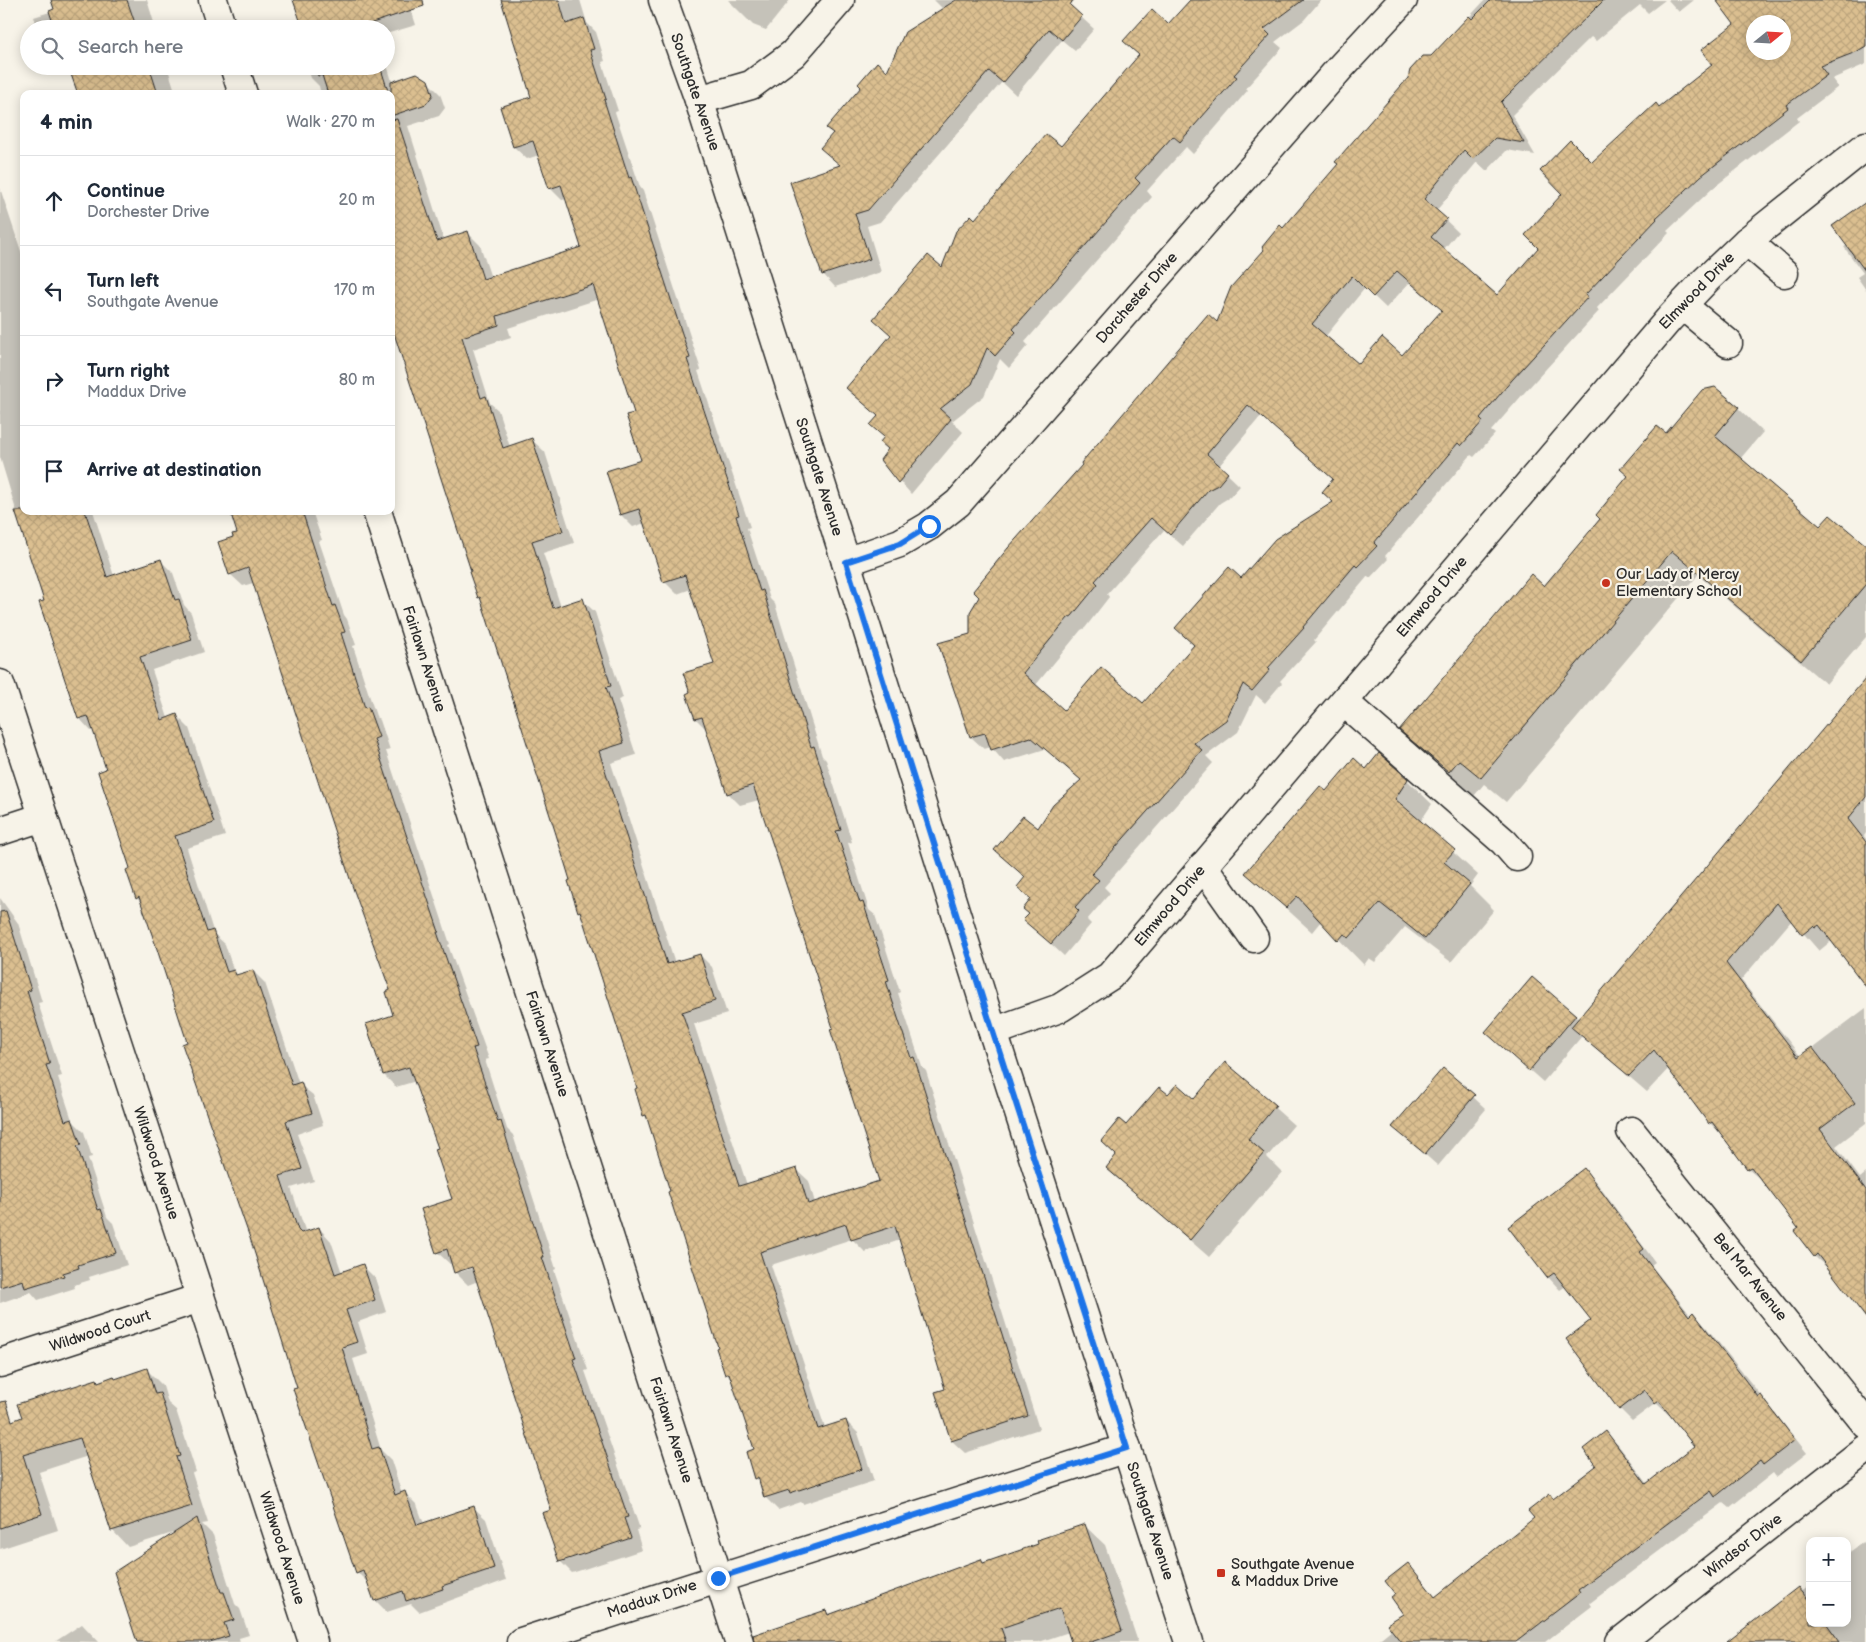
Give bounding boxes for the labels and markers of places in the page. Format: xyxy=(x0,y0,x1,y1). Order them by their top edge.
place label: Our Lady of Mercy Elementary School xyxy=(1616,565,1742,601)
marker: Our Lady of Mercy Elementary School xyxy=(1600,577,1612,589)
place label: Southgate Avenue & Maddux Drive xyxy=(1231,1555,1354,1591)
marker: Southgate Avenue & Maddux Drive xyxy=(1215,1567,1227,1579)

